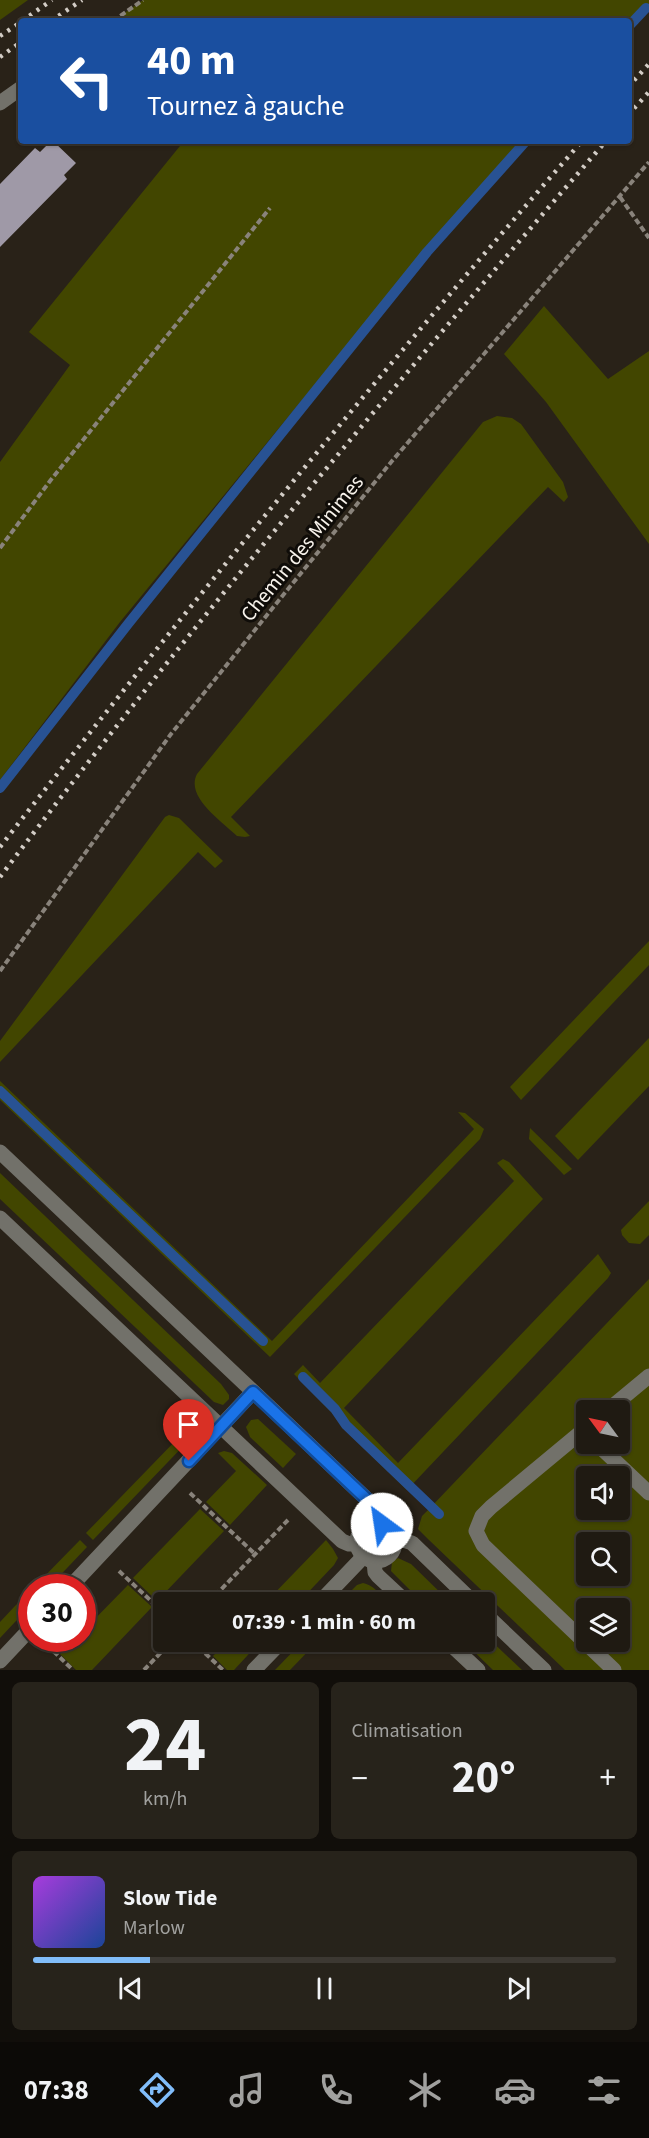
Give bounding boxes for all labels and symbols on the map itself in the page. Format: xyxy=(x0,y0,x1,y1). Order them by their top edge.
street label: Chemin des Minimes xyxy=(233,468,371,628)
pin xyxy=(163,1399,214,1461)
north arrow xyxy=(576,1400,630,1454)
position arrow xyxy=(350,1492,414,1556)
speed limit sign: 30 xyxy=(18,1574,96,1652)

